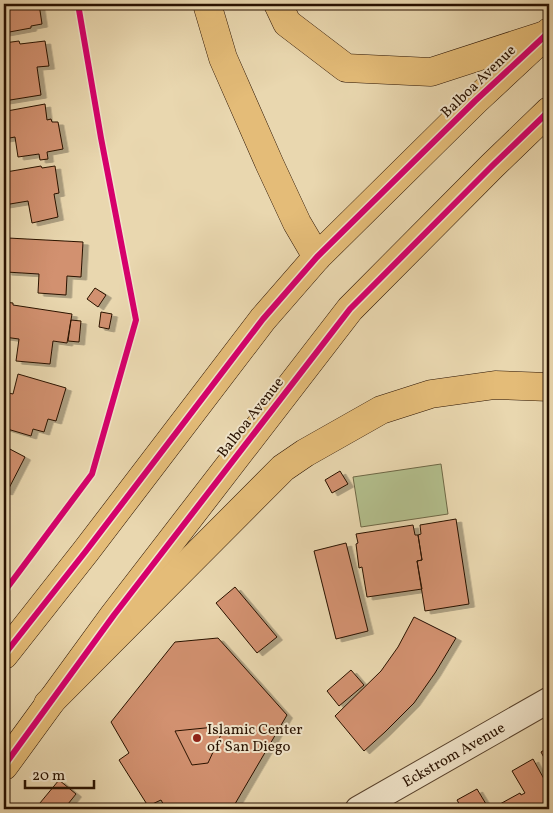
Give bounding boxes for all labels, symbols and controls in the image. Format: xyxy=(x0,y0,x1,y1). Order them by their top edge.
street label: Balboa Avenue xyxy=(437,41,521,123)
street label: Balboa Avenue xyxy=(213,373,289,463)
street label: Eckstrom Avenue xyxy=(399,718,509,793)
place label: Islamic Center of San Diego xyxy=(207,720,303,758)
marker: Islamic Center of San Diego xyxy=(191,732,203,744)
scale bar xyxy=(25,758,94,790)
text: 20 m xyxy=(32,766,65,787)

